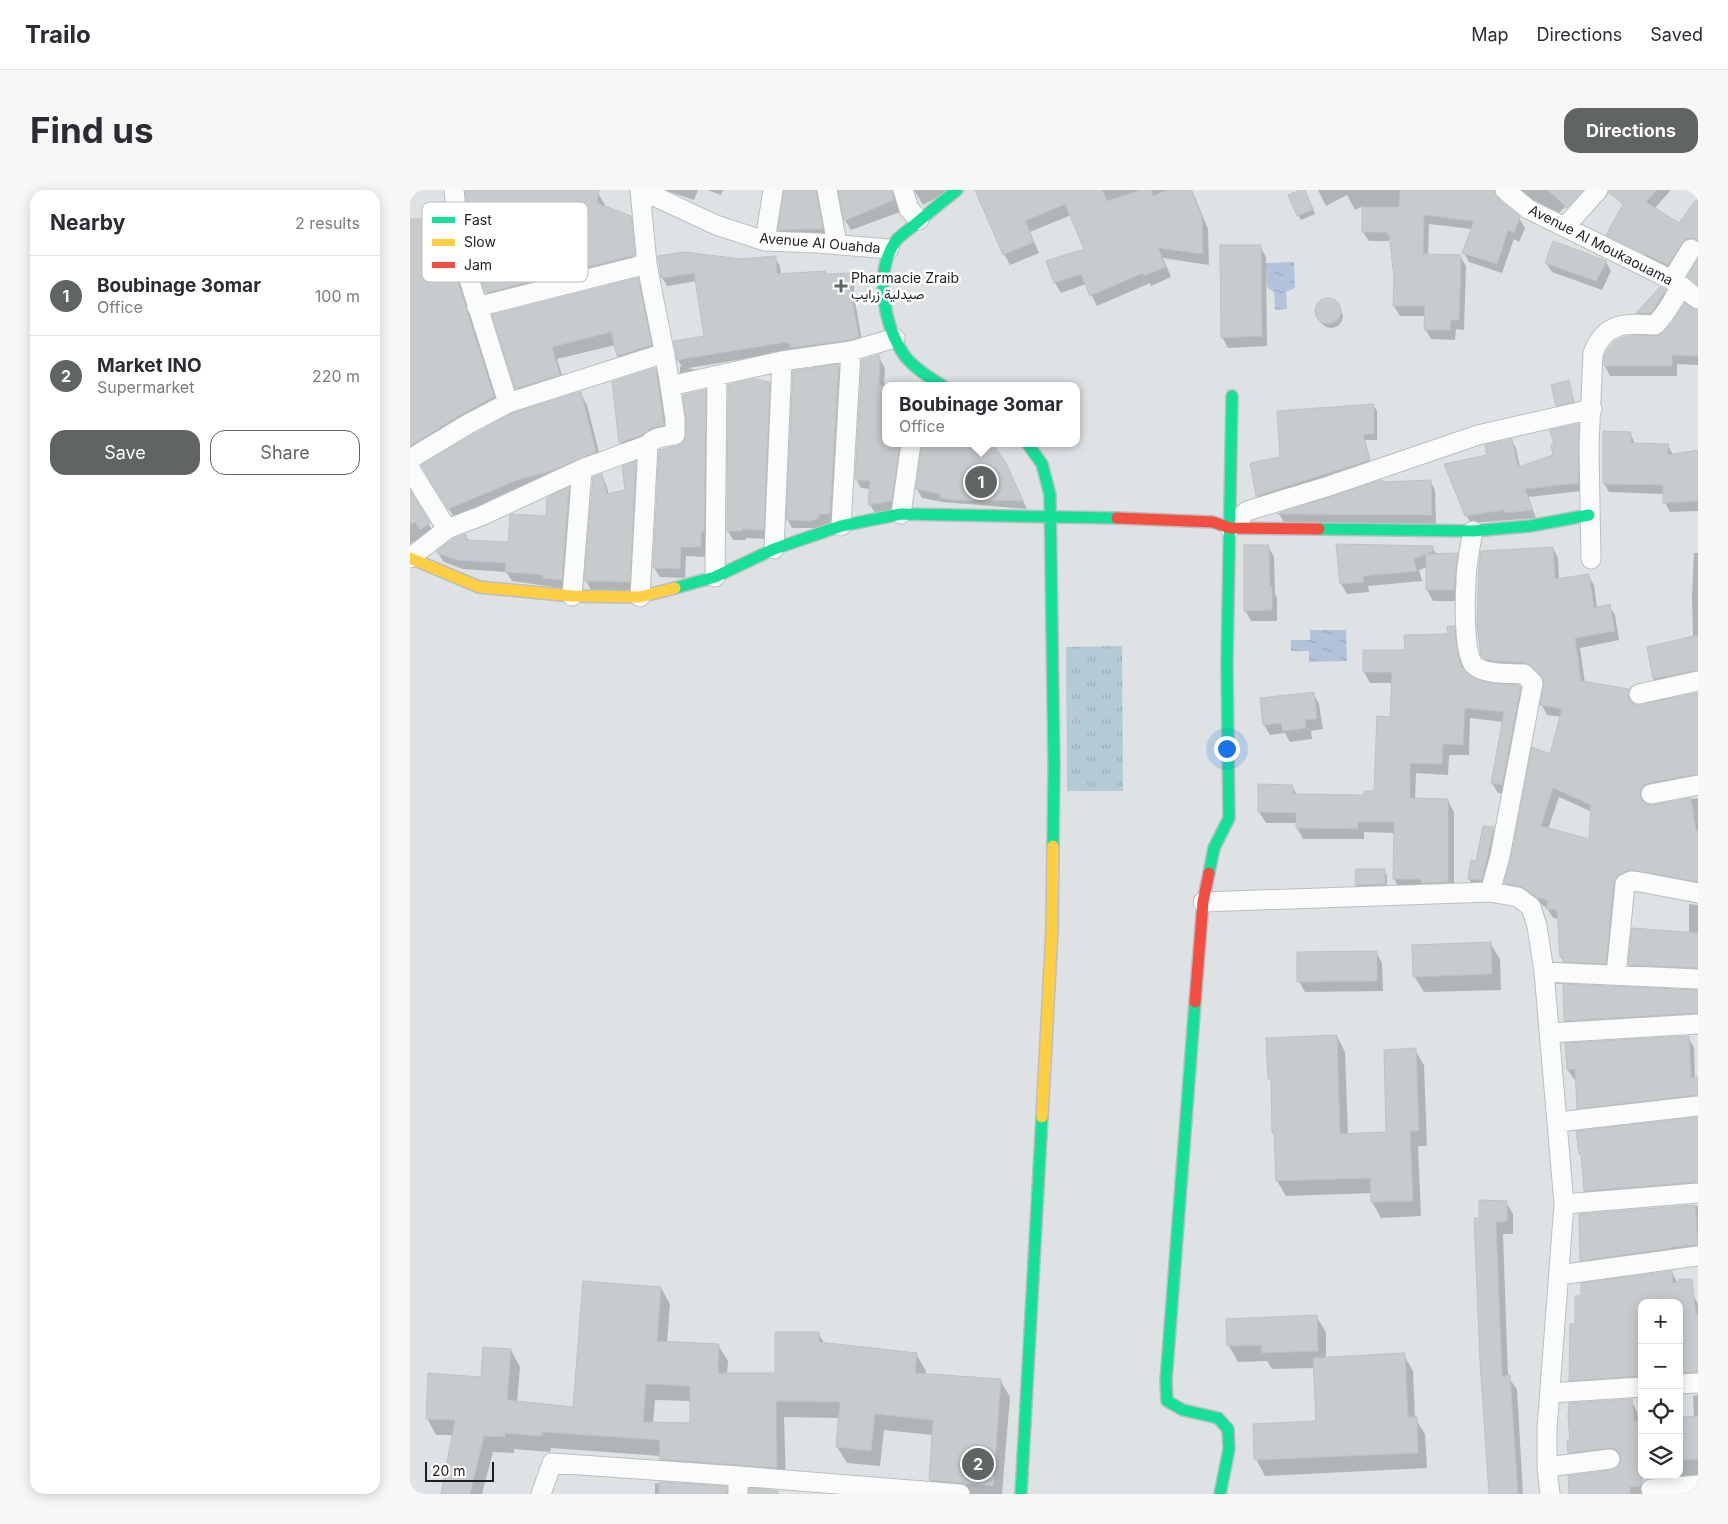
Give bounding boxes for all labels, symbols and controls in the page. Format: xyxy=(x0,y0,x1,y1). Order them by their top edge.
text: Trailo xyxy=(25,20,91,49)
text: Map xyxy=(1471,24,1509,45)
text: Directions xyxy=(1537,24,1622,45)
text: Saved xyxy=(1650,24,1703,45)
button: Directions xyxy=(1564,108,1698,153)
text: Find us xyxy=(30,109,154,151)
street label: Avenue Al Moukaouama xyxy=(1526,201,1676,288)
legend xyxy=(422,202,588,282)
text: Nearby xyxy=(50,210,125,235)
text: Fast xyxy=(464,211,492,228)
text: 2 results xyxy=(295,213,360,233)
street label: Avenue Al Ouahda xyxy=(759,229,881,256)
text: Slow xyxy=(464,233,496,250)
text: Jam xyxy=(464,256,492,273)
place label: Pharmacie Zraib صيدلية زرايب xyxy=(851,269,959,303)
text: Boubinage 3omar xyxy=(97,274,261,297)
marker: Pharmacie Zraib صيدلية زرايب xyxy=(835,280,847,292)
text: 1 xyxy=(63,286,69,306)
text: 100 m xyxy=(315,286,360,306)
text: Office xyxy=(97,297,143,317)
text: Market INO xyxy=(97,354,202,377)
text: 2 xyxy=(61,366,71,386)
text: 220 m xyxy=(312,366,360,386)
text: Supermarket xyxy=(97,377,194,397)
popup xyxy=(882,382,1080,447)
text: Boubinage 3omar xyxy=(899,393,1063,416)
text: Office xyxy=(899,416,945,436)
button: Save xyxy=(50,430,200,475)
button: Share xyxy=(210,430,360,475)
pin: 1 xyxy=(965,463,997,501)
your location xyxy=(1214,736,1240,762)
map controls xyxy=(1638,1299,1683,1479)
button: + xyxy=(1638,1299,1683,1344)
button: − xyxy=(1638,1344,1683,1389)
button: locate xyxy=(1638,1389,1683,1434)
button: layers xyxy=(1638,1434,1683,1479)
pin: 2 xyxy=(962,1445,994,1483)
scale bar xyxy=(425,1459,494,1482)
text: 20 m xyxy=(432,1462,466,1479)

